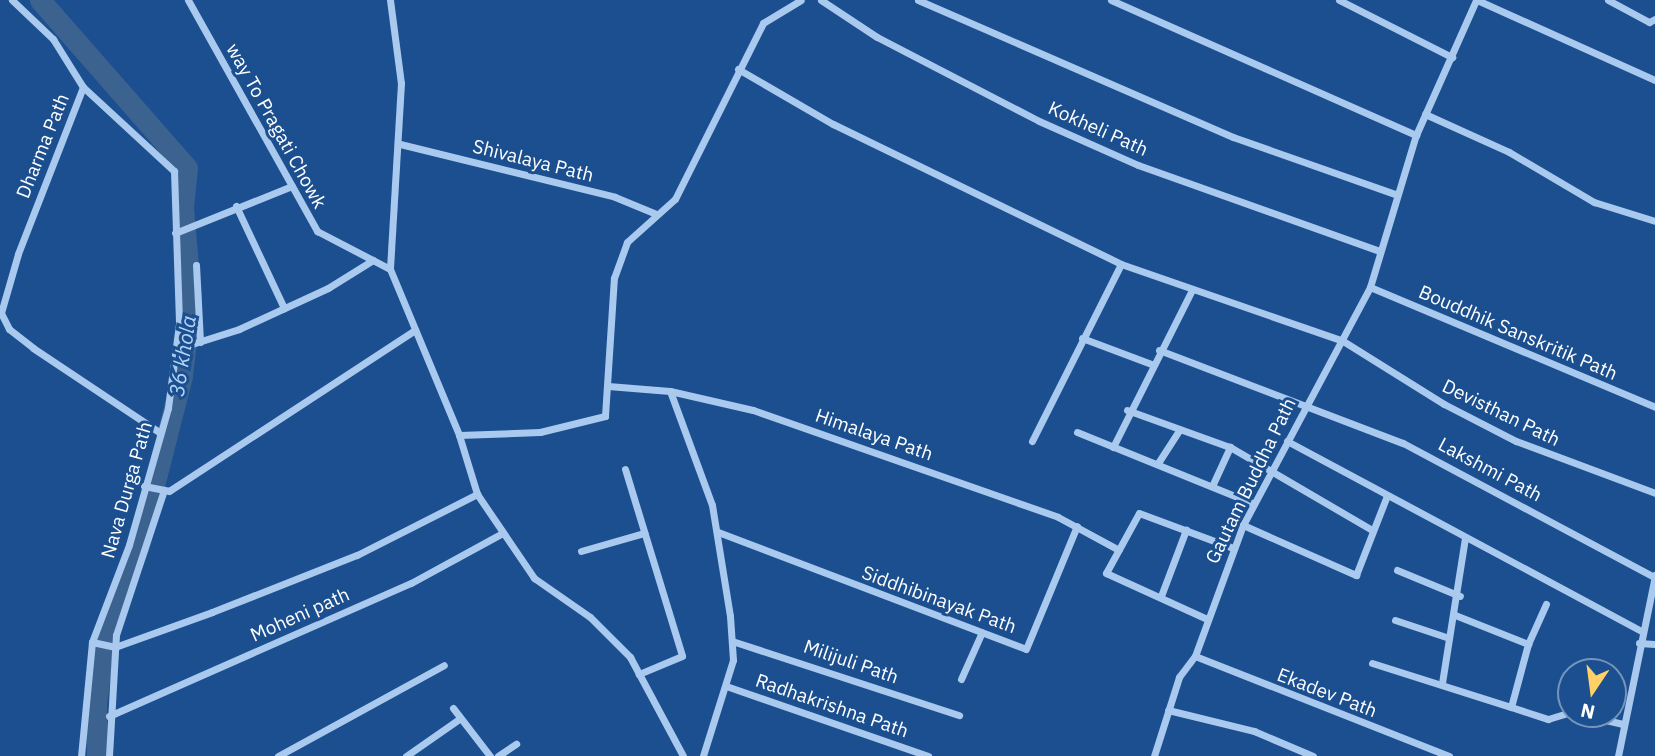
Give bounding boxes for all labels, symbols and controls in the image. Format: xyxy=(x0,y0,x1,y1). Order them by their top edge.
street label: way To Pragati Chowk xyxy=(221,39,331,213)
street label: Dharma Path xyxy=(12,90,74,202)
street label: Kokheli Path xyxy=(1045,97,1151,161)
street label: Shivalaya Path xyxy=(470,135,596,187)
street label: Bouddhik Sanskritik Path xyxy=(1415,281,1621,385)
water label: 36 khola xyxy=(163,313,201,399)
street label: Devisthan Path xyxy=(1438,375,1564,451)
street label: Gautam Buddha Path xyxy=(1201,394,1301,568)
street label: Himalaya Path xyxy=(812,404,936,466)
street label: Nava Durga Path xyxy=(97,419,157,561)
street label: Lakshmi Path xyxy=(1434,433,1546,507)
street label: Siddhibinayak Path xyxy=(859,561,1019,639)
street label: Moheni path xyxy=(247,583,353,647)
street label: Milijuli Path xyxy=(800,635,902,689)
north arrow xyxy=(1557,658,1627,728)
street label: Ekadev Path xyxy=(1274,664,1380,722)
street label: Radhakrishna Path xyxy=(753,669,911,743)
text: N xyxy=(1578,698,1597,725)

